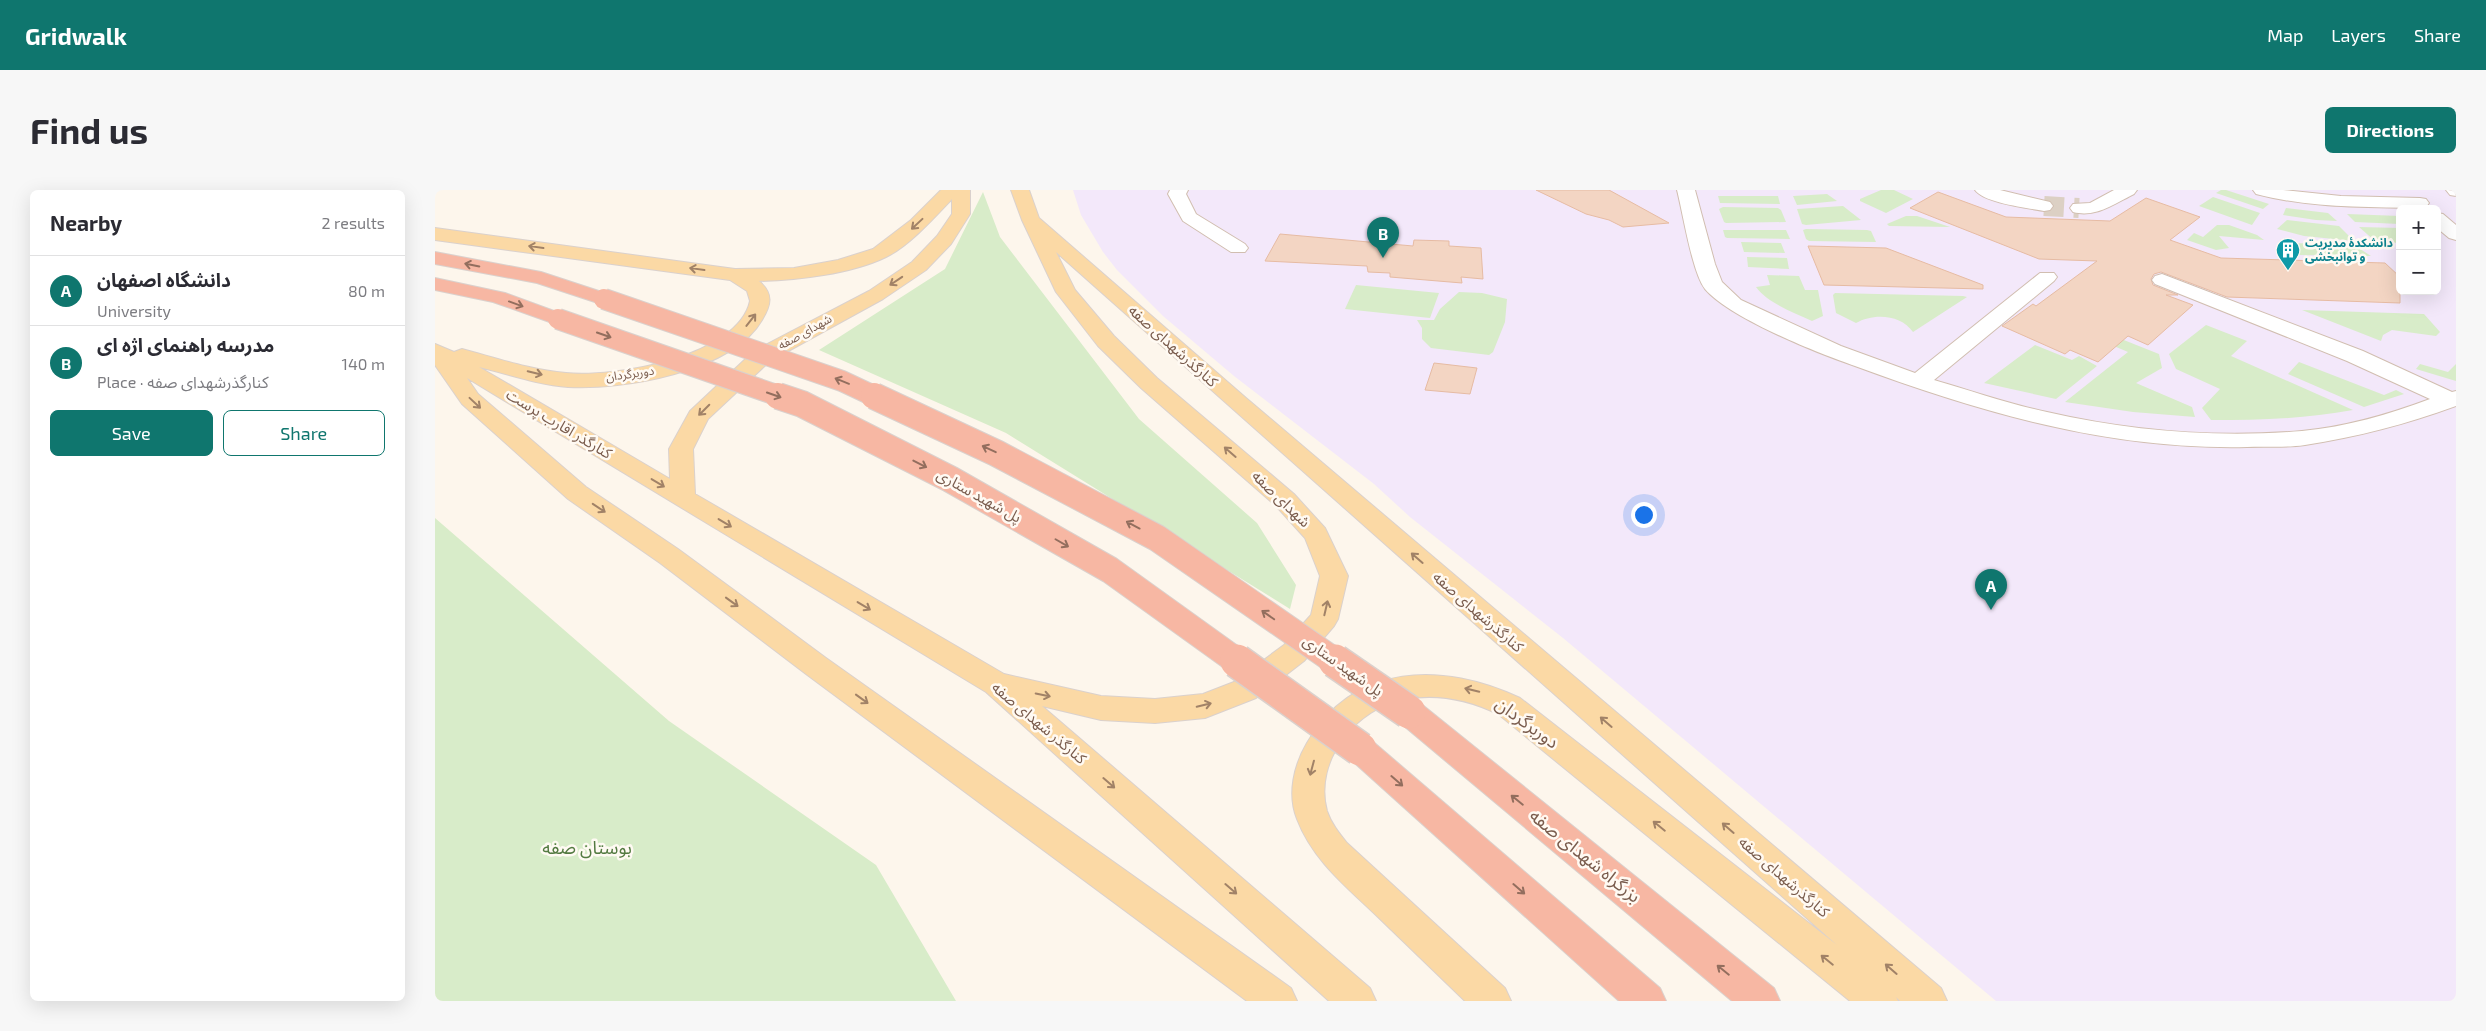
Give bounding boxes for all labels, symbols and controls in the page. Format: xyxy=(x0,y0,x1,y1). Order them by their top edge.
text: Gridwalk xyxy=(25,21,127,50)
text: Map xyxy=(2267,24,2303,46)
text: Layers xyxy=(2331,24,2386,46)
text: Share xyxy=(2414,24,2461,46)
button: Directions xyxy=(2325,107,2456,153)
text: Find us xyxy=(30,109,148,151)
map controls xyxy=(2396,205,2441,295)
button: + xyxy=(2396,205,2441,250)
text: Nearby xyxy=(50,210,122,235)
text: 2 results xyxy=(322,213,385,232)
pin: B xyxy=(1367,217,1399,258)
one-way arrow xyxy=(911,218,923,230)
place label: دانشکدهٔ مدیریت و توانبخشی xyxy=(2305,235,2393,264)
building icon: دانشکدهٔ مدیریت و توانبخشی xyxy=(2275,237,2301,271)
one-way arrow xyxy=(529,242,545,252)
button: − xyxy=(2396,250,2441,295)
one-way arrow xyxy=(465,259,481,269)
one-way arrow xyxy=(690,264,706,274)
text: دانشگاه اصفهان xyxy=(97,268,231,291)
one-way arrow xyxy=(889,276,903,286)
text: A xyxy=(61,281,71,300)
text: 80 m xyxy=(348,281,385,300)
one-way arrow xyxy=(508,300,524,309)
text: University xyxy=(97,301,171,320)
street label: کنارگذرشهدای صفه xyxy=(1125,301,1223,391)
street label: شهدای صفه xyxy=(775,311,834,352)
one-way arrow xyxy=(746,314,757,327)
one-way arrow xyxy=(596,331,611,340)
text: مدرسه راهنمای اژه ای xyxy=(97,333,274,356)
text: B xyxy=(61,354,71,373)
text: 140 m xyxy=(342,354,385,373)
street label: دوربرگردان xyxy=(605,363,655,384)
one-way arrow xyxy=(526,369,542,378)
text: Place · کنارگذرشهدای صفه xyxy=(97,372,269,391)
one-way arrow xyxy=(834,376,850,385)
street label: کنارگذر اقارب پرست xyxy=(502,384,616,464)
one-way arrow xyxy=(766,390,782,400)
one-way arrow xyxy=(469,397,481,409)
one-way arrow xyxy=(698,404,711,416)
button: Save xyxy=(50,410,213,456)
button: Share xyxy=(223,410,385,456)
one-way arrow xyxy=(982,444,997,454)
one-way arrow xyxy=(1223,447,1236,458)
one-way arrow xyxy=(913,459,928,469)
street label: پل شهید ستاری xyxy=(933,465,1025,528)
street label: شهدای صفه xyxy=(1248,466,1315,531)
one-way arrow xyxy=(651,478,665,488)
your location xyxy=(1631,502,1657,528)
one-way arrow xyxy=(592,503,606,513)
one-way arrow xyxy=(717,518,731,528)
one-way arrow xyxy=(1126,520,1141,529)
one-way arrow xyxy=(1055,539,1069,549)
one-way arrow xyxy=(1410,552,1423,564)
street label: کنارگذرشهدای صفه xyxy=(1429,567,1528,657)
pin: A xyxy=(1975,569,2007,610)
one-way arrow xyxy=(725,597,739,607)
one-way arrow xyxy=(1322,600,1331,616)
one-way arrow xyxy=(857,601,872,611)
one-way arrow xyxy=(1261,610,1275,620)
street label: پل شهید ستاری xyxy=(1299,631,1387,701)
street label: کنارگذر شهدای صفه xyxy=(988,678,1091,768)
one-way arrow xyxy=(1464,685,1480,694)
one-way arrow xyxy=(1035,691,1051,700)
street label: دوربرگردان xyxy=(1491,692,1564,753)
one-way arrow xyxy=(855,694,869,704)
one-way arrow xyxy=(1195,700,1211,709)
one-way arrow xyxy=(1599,716,1612,728)
one-way arrow xyxy=(1307,759,1316,775)
one-way arrow xyxy=(1391,775,1404,787)
one-way arrow xyxy=(1102,777,1115,788)
one-way arrow xyxy=(1510,795,1523,806)
street label: بزرگراه شهدای صفه xyxy=(1525,804,1645,907)
one-way arrow xyxy=(1653,820,1666,831)
one-way arrow xyxy=(1722,822,1735,834)
street label: کنارگذرشهدای صفه xyxy=(1735,832,1834,922)
park label: بوستان صفه xyxy=(542,836,632,859)
one-way arrow xyxy=(1225,883,1238,895)
one-way arrow xyxy=(1512,883,1525,894)
one-way arrow xyxy=(1821,954,1834,965)
one-way arrow xyxy=(1884,963,1897,975)
one-way arrow xyxy=(1717,964,1730,976)

